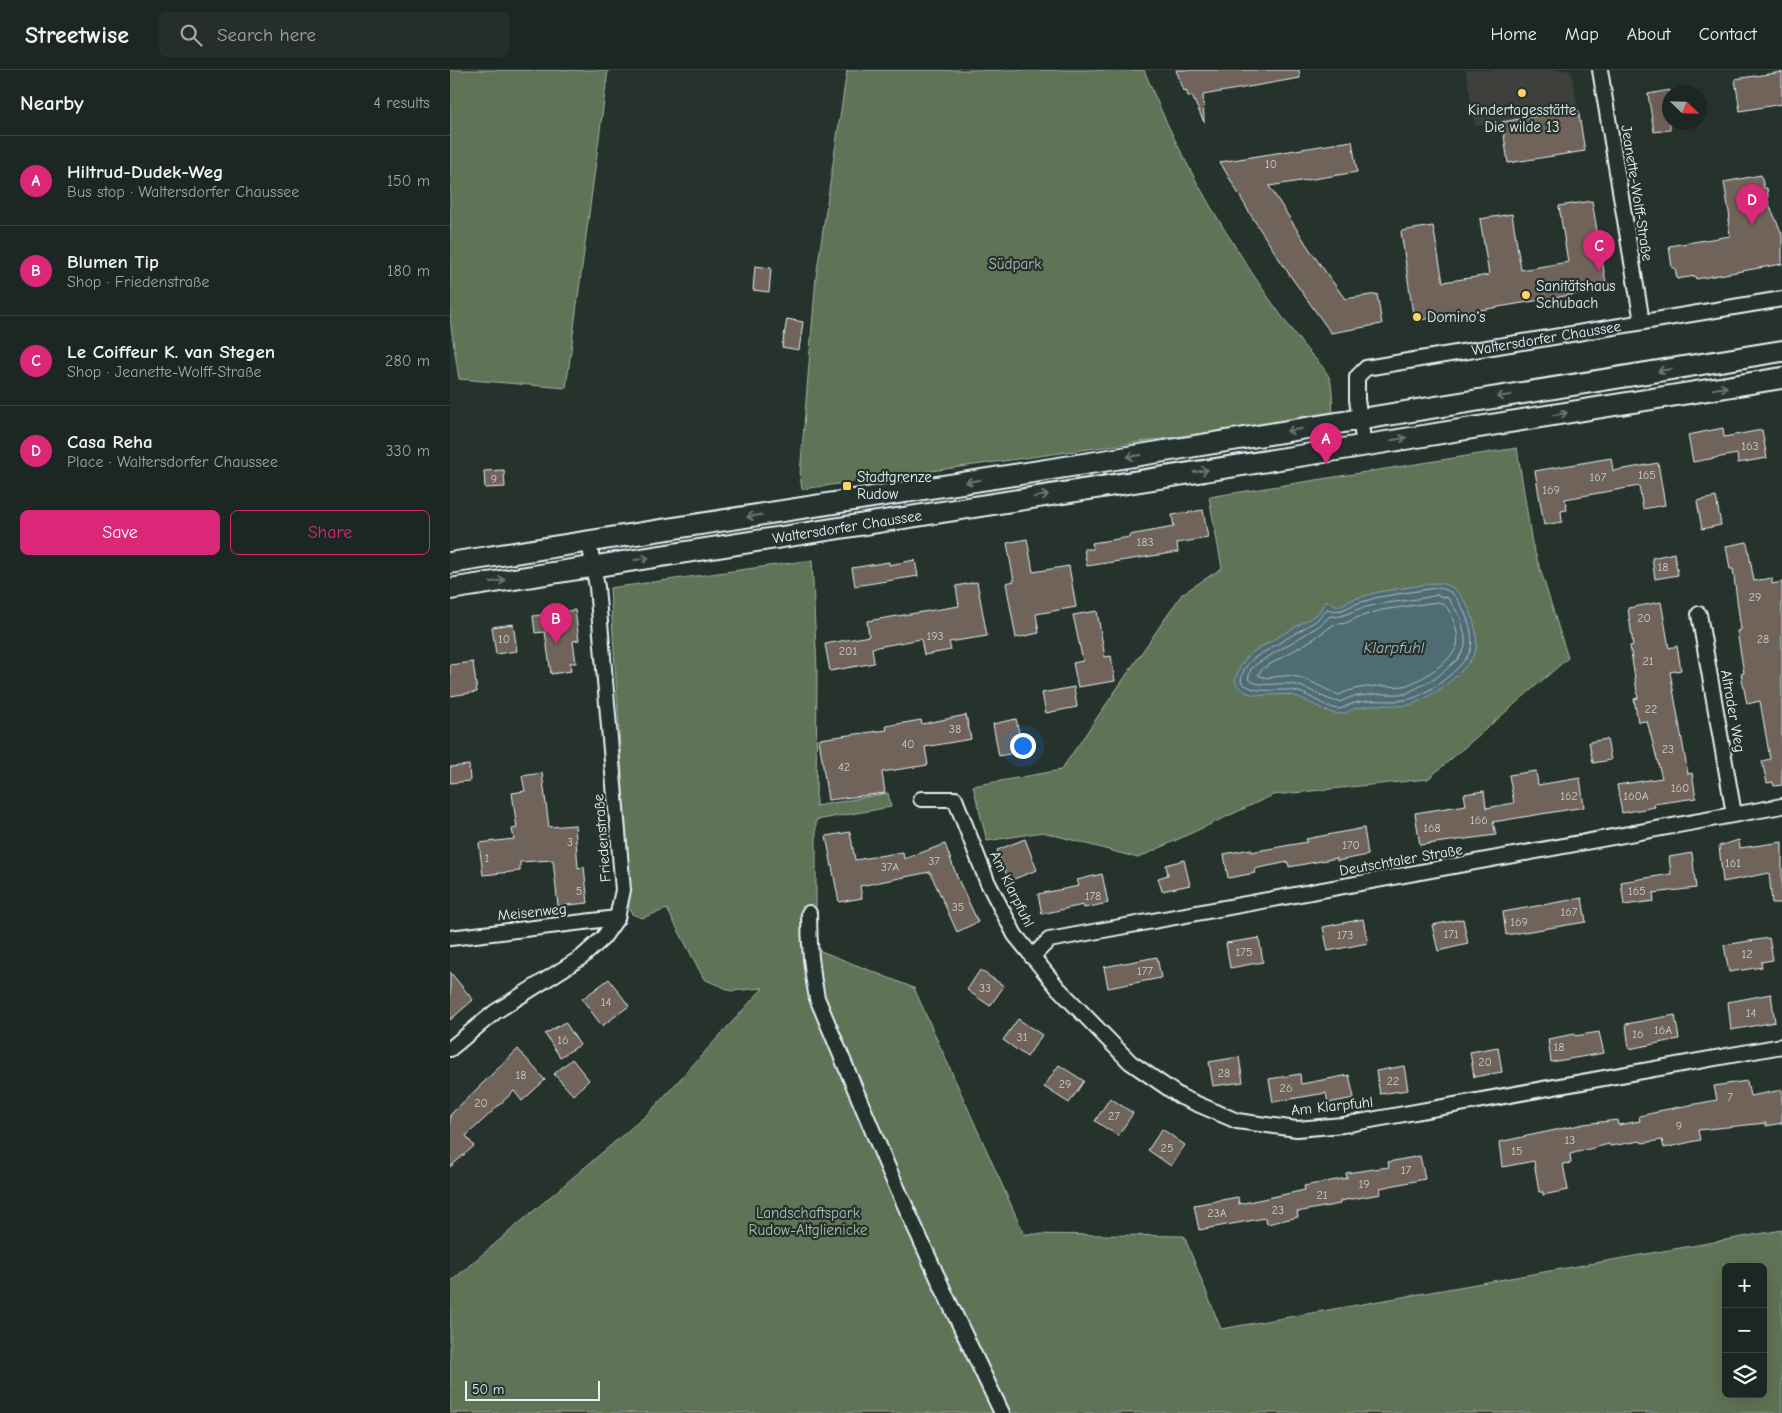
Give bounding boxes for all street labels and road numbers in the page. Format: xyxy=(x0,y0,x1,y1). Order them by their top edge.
street label: Jeanette-Wolff-Straße xyxy=(1617,124,1657,263)
street label: Waltersdorfer Chaussee xyxy=(1470,317,1623,359)
street label: Waltersdorfer Chaussee xyxy=(771,506,924,547)
street label: Altrader Weg xyxy=(1717,668,1749,754)
street label: Friedenstraße xyxy=(589,793,615,883)
street label: Deutschtaler Straße xyxy=(1338,840,1465,880)
street label: Am Klarpfuhl xyxy=(986,848,1038,930)
street label: Meisenweg xyxy=(496,899,568,925)
street label: Am Klarpfuhl xyxy=(1290,1093,1374,1119)

